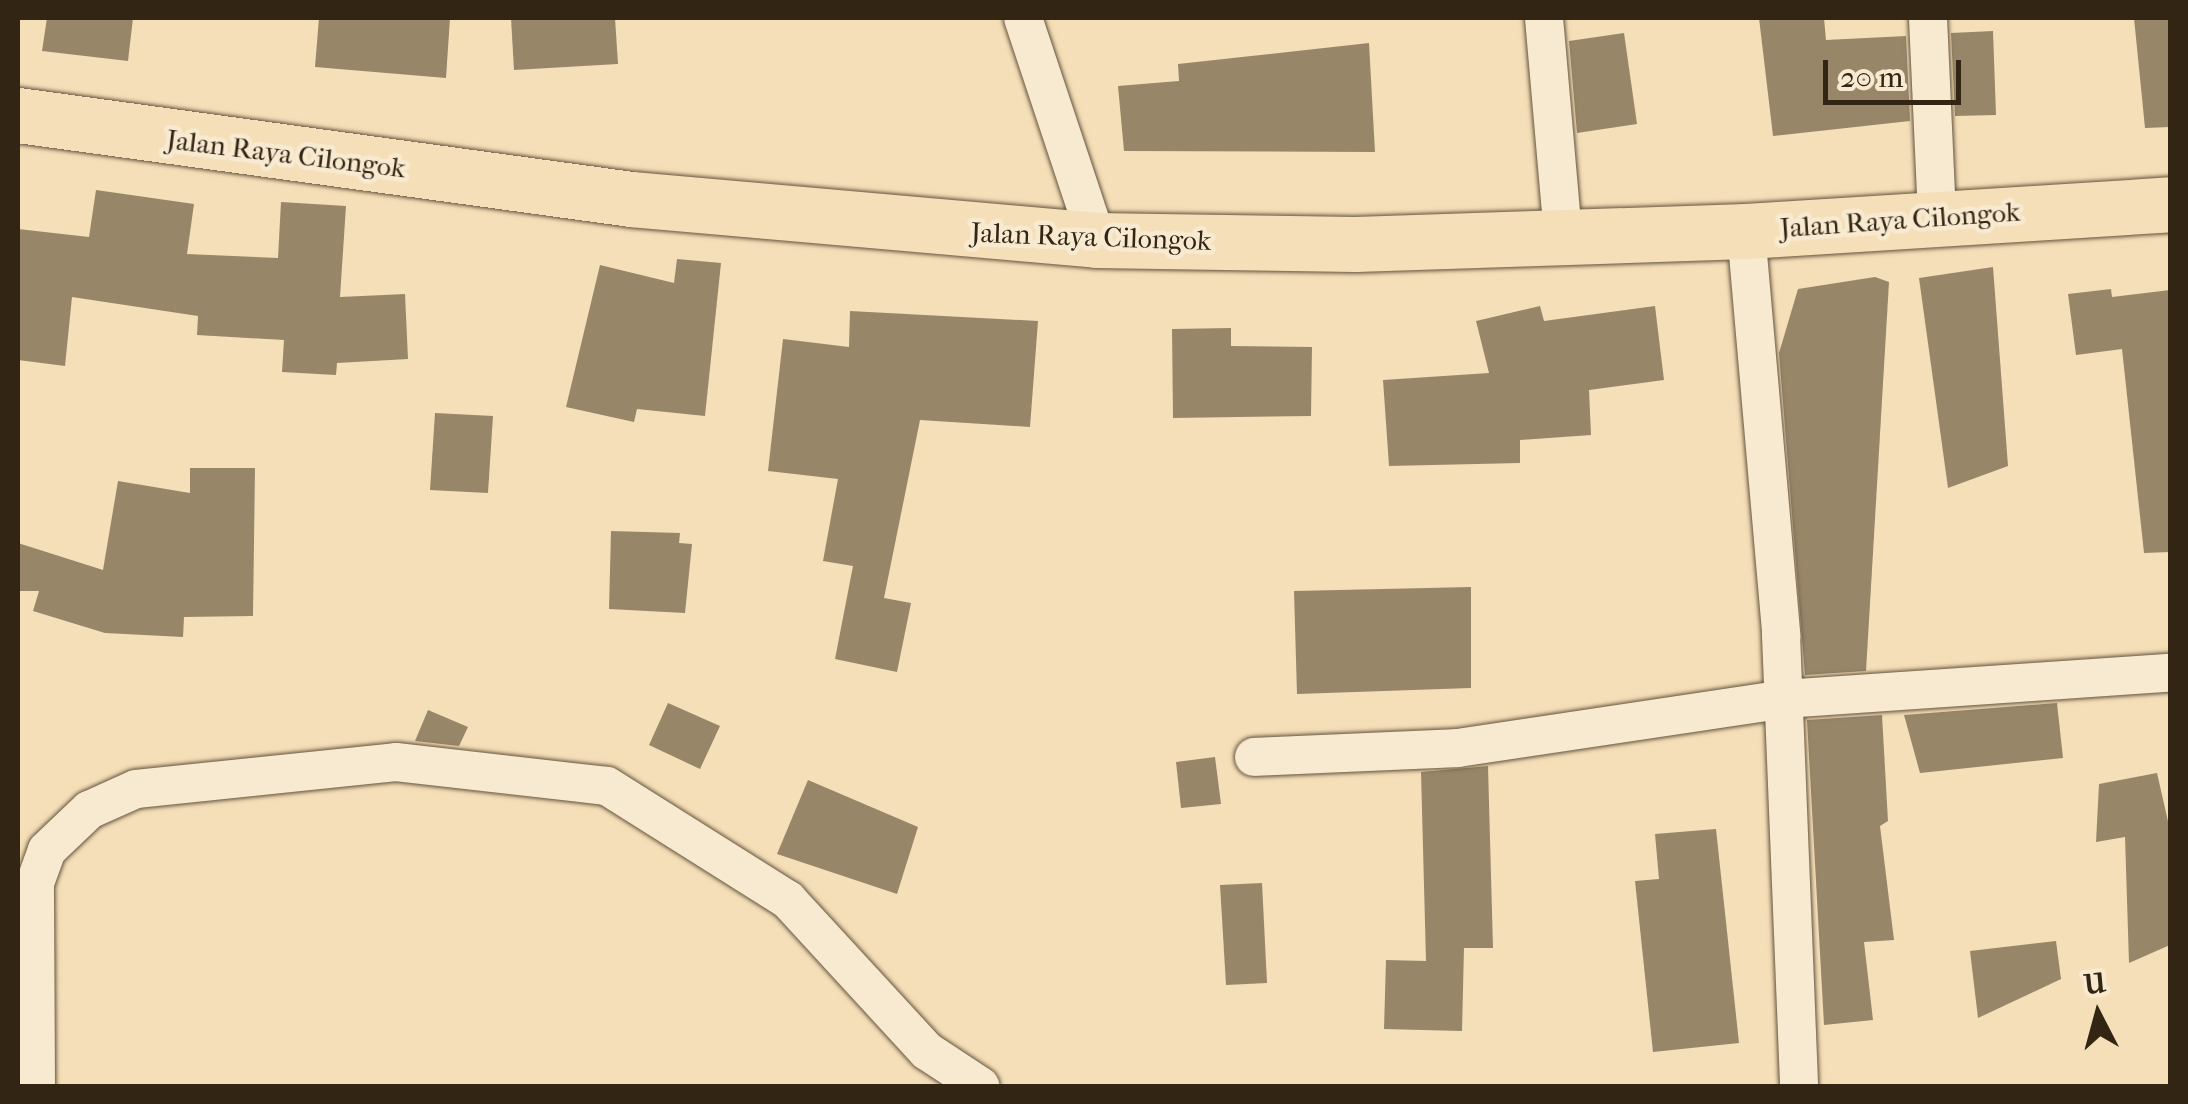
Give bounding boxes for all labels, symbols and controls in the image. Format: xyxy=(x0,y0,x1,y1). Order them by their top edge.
scale bar xyxy=(1828,40,1966,102)
text: 20 m xyxy=(1840,60,1903,95)
street label: Jalan Raya Cilongok xyxy=(165,123,407,185)
street label: Jalan Raya Cilongok xyxy=(1779,195,2021,245)
street label: Jalan Raya Cilongok xyxy=(970,216,1212,258)
north arrow xyxy=(2048,964,2148,1064)
text: U xyxy=(2082,966,2107,1001)

